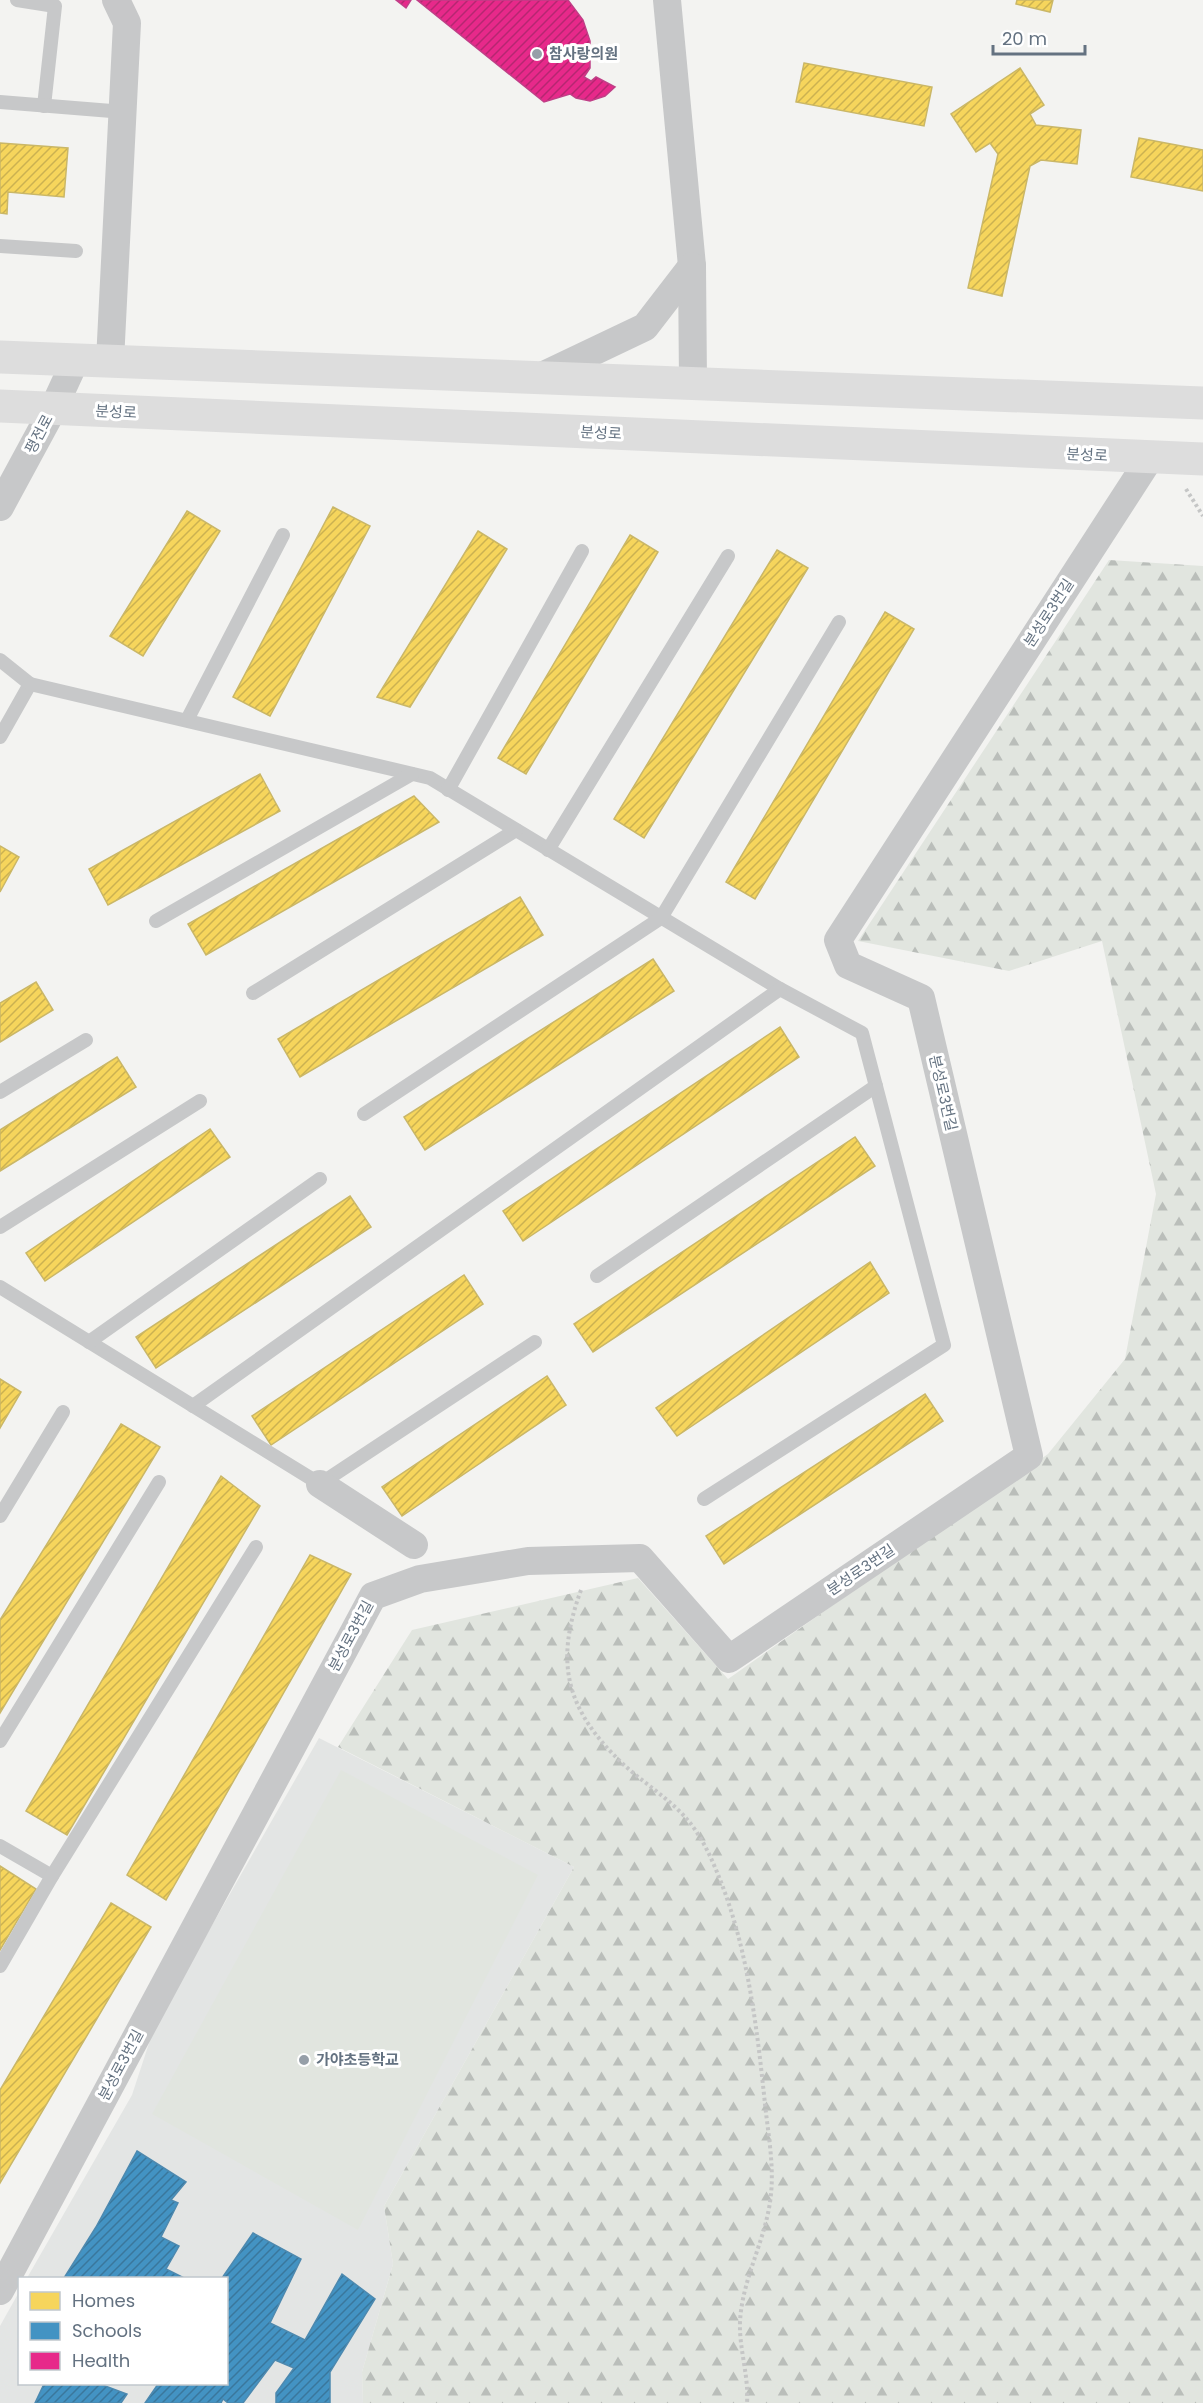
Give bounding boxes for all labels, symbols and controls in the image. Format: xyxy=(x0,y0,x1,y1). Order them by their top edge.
scale bar xyxy=(993,18,1084,56)
text: 20 m xyxy=(1002,26,1047,51)
place label: 참사랑의원 xyxy=(549,43,618,64)
marker: 참사랑의원 xyxy=(530,47,544,61)
street label: 분성로 xyxy=(95,400,137,423)
street label: 평전로 xyxy=(20,411,58,457)
street label: 분성로 xyxy=(580,421,622,444)
street label: 분성로 xyxy=(1066,443,1108,466)
street label: 분성로3번길 xyxy=(1019,574,1079,651)
street label: 분성로3번길 xyxy=(925,1053,962,1133)
street label: 분성로3번길 xyxy=(823,1539,899,1600)
street label: 분성로3번길 xyxy=(323,1596,378,1675)
street label: 분성로3번길 xyxy=(93,2025,148,2104)
place label: 가야초등학교 xyxy=(316,2049,399,2070)
marker: 가야초등학교 xyxy=(297,2053,311,2067)
legend xyxy=(18,2277,228,2385)
text: Homes xyxy=(72,2288,135,2313)
text: Schools xyxy=(72,2318,142,2343)
text: Health xyxy=(72,2348,130,2373)

